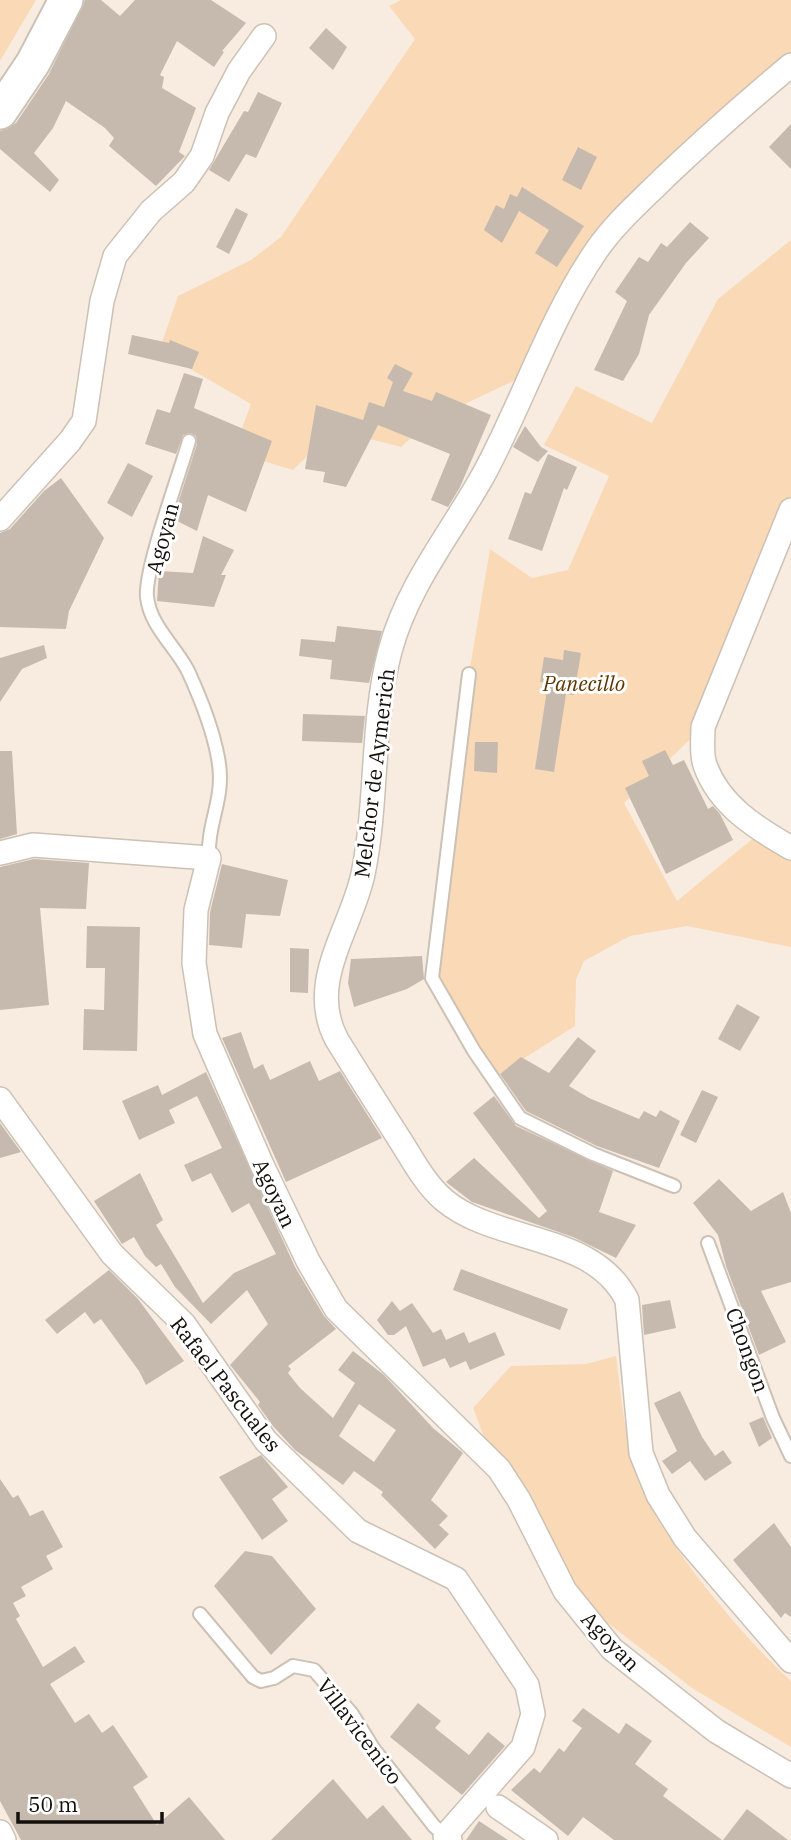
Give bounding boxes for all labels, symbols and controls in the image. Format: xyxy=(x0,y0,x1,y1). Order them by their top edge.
street label: Agoyan xyxy=(139,499,185,577)
street label: Melchor de Aymerich xyxy=(347,667,401,879)
park label: Panecillo xyxy=(542,669,625,697)
street label: Agoyan xyxy=(247,1154,303,1232)
street label: Chongon xyxy=(720,1304,776,1396)
street label: Rafael Pascuales xyxy=(164,1311,288,1457)
street label: Agoyan xyxy=(575,1605,647,1677)
street label: Villavicenico xyxy=(311,1672,409,1790)
scale bar xyxy=(18,1780,161,1824)
text: 50 m xyxy=(28,1790,78,1818)

